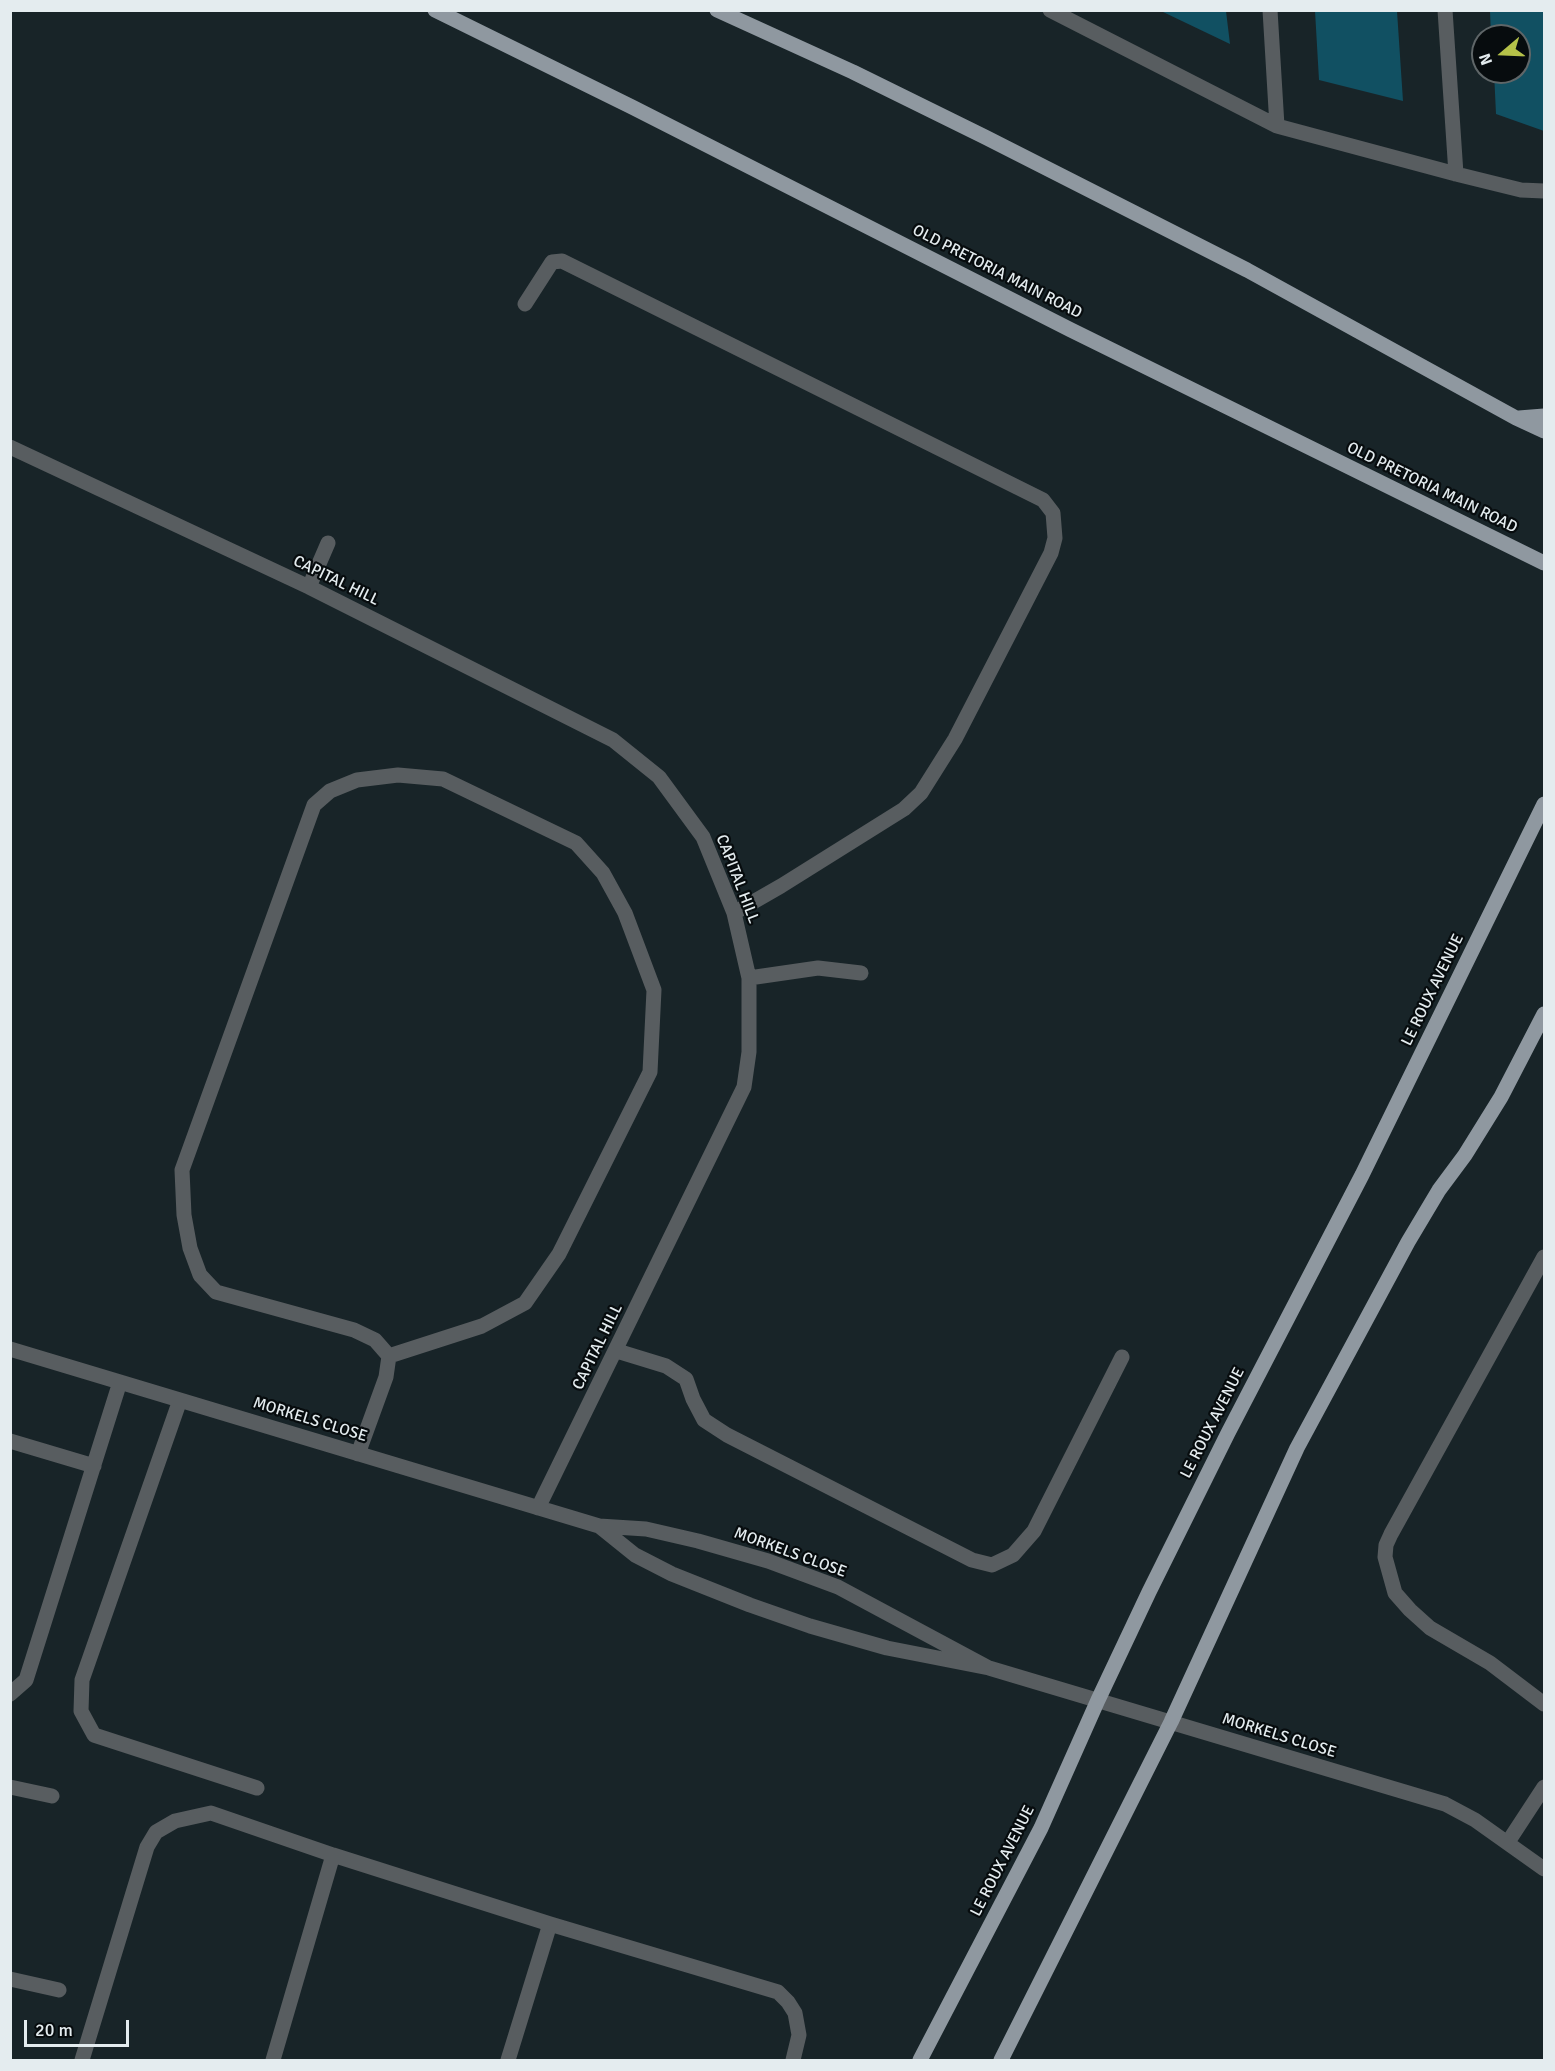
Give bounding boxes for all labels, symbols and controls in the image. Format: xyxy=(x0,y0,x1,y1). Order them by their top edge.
north arrow xyxy=(1471,24,1531,84)
text: N xyxy=(1475,51,1497,68)
street label: OLD PRETORIA MAIN ROAD xyxy=(909,221,1085,323)
street label: OLD PRETORIA MAIN ROAD xyxy=(1344,438,1520,538)
street label: CAPITAL HILL xyxy=(290,552,382,610)
street label: CAPITAL HILL xyxy=(711,832,763,926)
street label: LE ROUX AVENUE xyxy=(1398,931,1468,1049)
street label: CAPITAL HILL xyxy=(569,1301,627,1393)
street label: LE ROUX AVENUE xyxy=(1177,1364,1249,1482)
street label: MORKELS CLOSE xyxy=(251,1394,369,1446)
street label: MORKELS CLOSE xyxy=(731,1524,849,1582)
street label: MORKELS CLOSE xyxy=(1220,1710,1338,1762)
street label: LE ROUX AVENUE xyxy=(967,1802,1039,1920)
scale bar xyxy=(27,2008,132,2046)
text: 20 m xyxy=(35,2019,73,2041)

